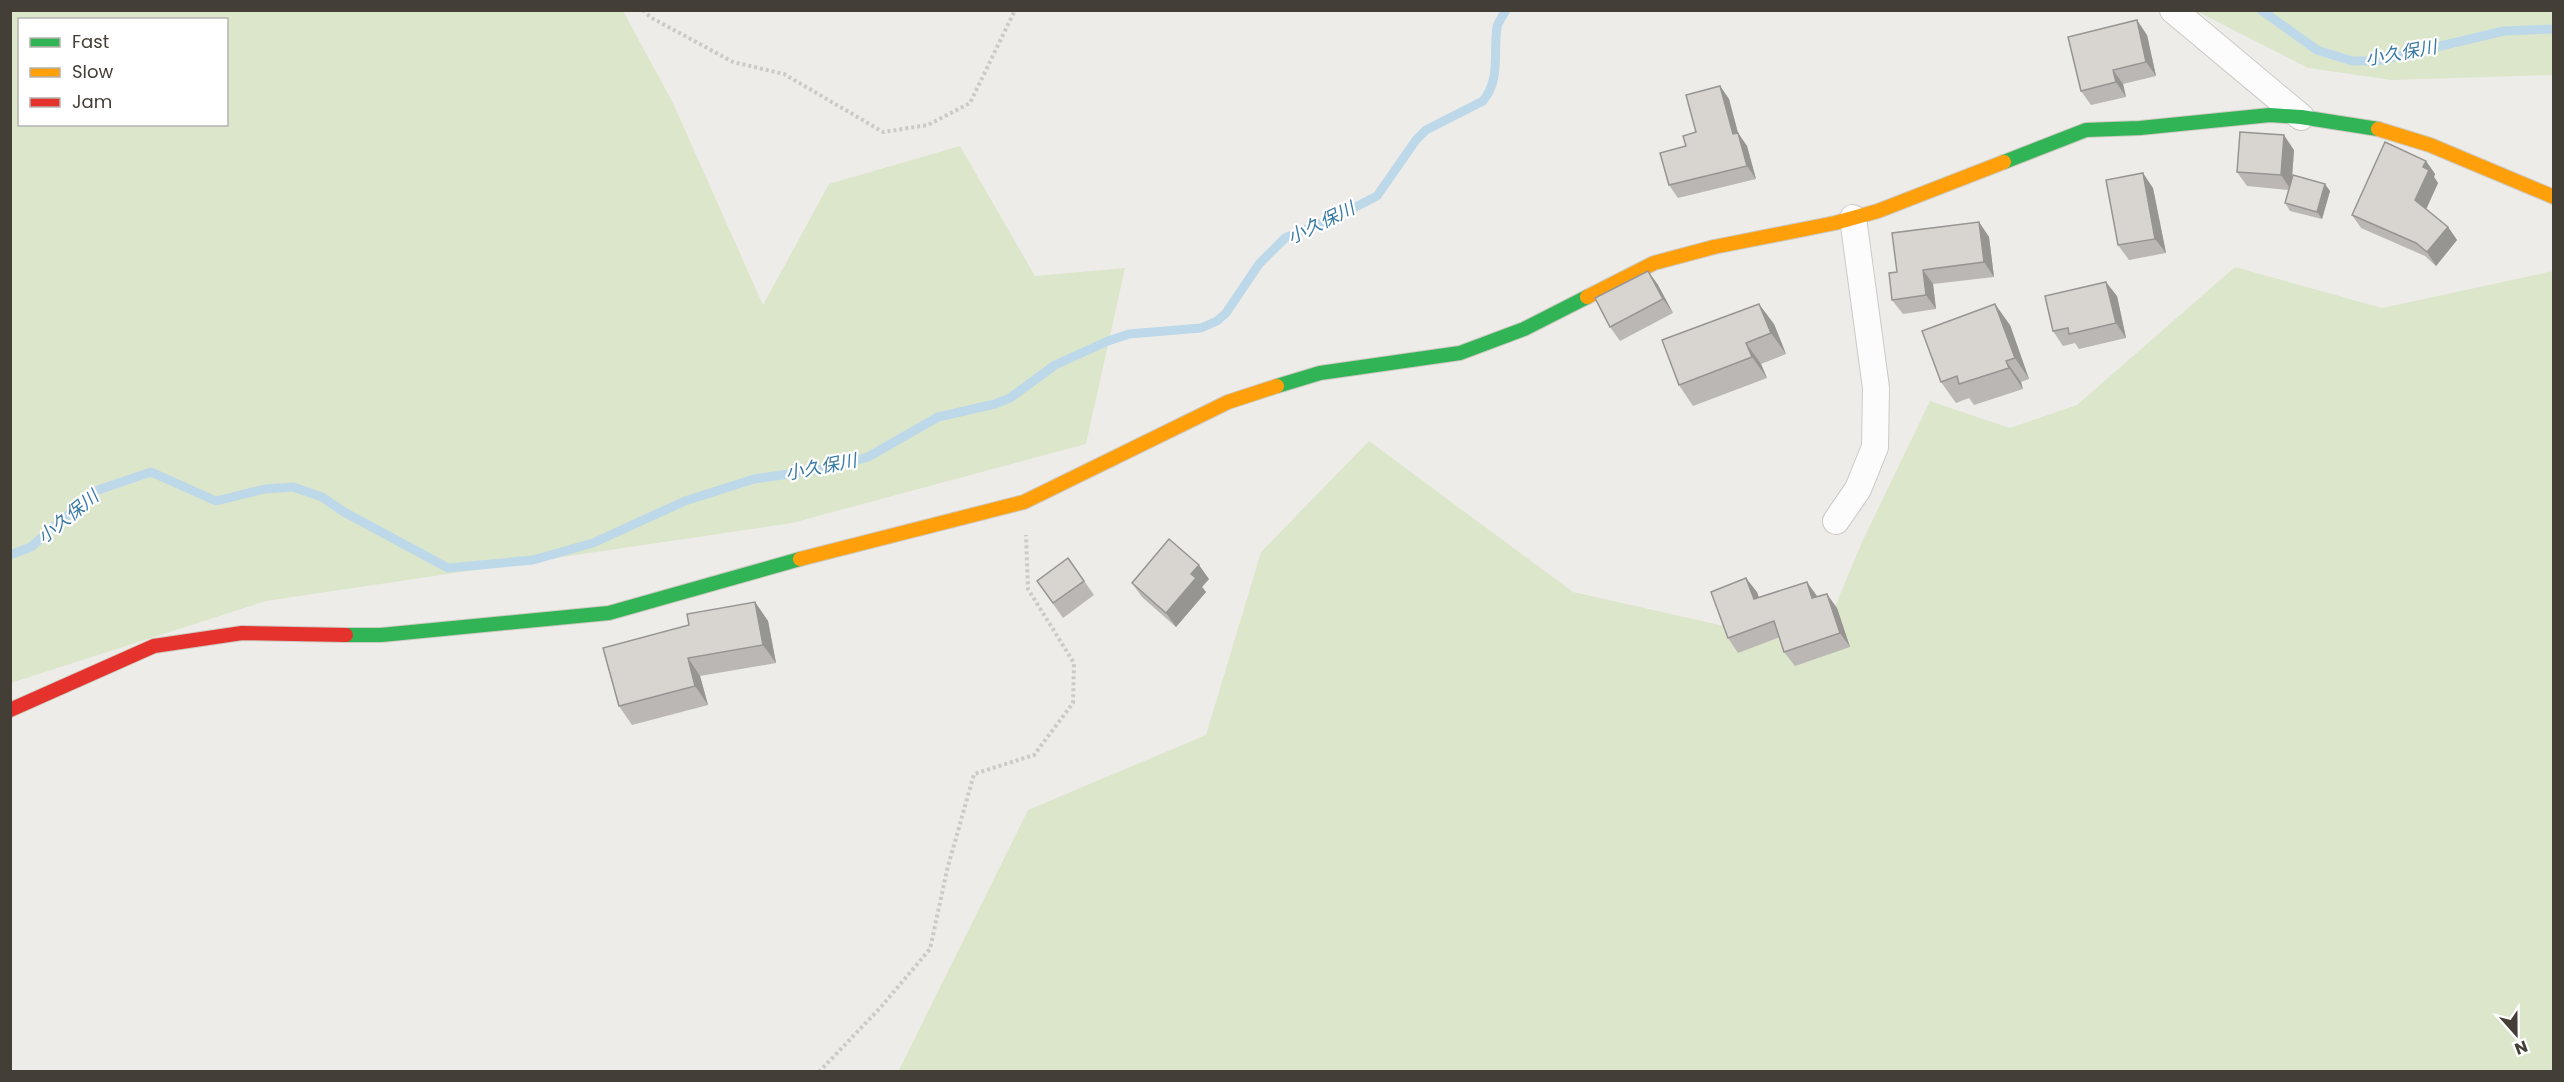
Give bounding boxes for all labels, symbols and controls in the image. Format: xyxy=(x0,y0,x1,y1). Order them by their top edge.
legend xyxy=(18,18,228,126)
text: Fast xyxy=(72,29,109,54)
water label: 小久保川 xyxy=(2363,34,2441,71)
text: Slow xyxy=(72,59,114,84)
text: Jam xyxy=(72,89,112,114)
water label: 小久保川 xyxy=(1283,195,1360,250)
water label: 小久保川 xyxy=(783,447,861,486)
water label: 小久保川 xyxy=(32,483,105,549)
north arrow xyxy=(2486,1004,2546,1064)
text: N xyxy=(2511,1035,2531,1060)

